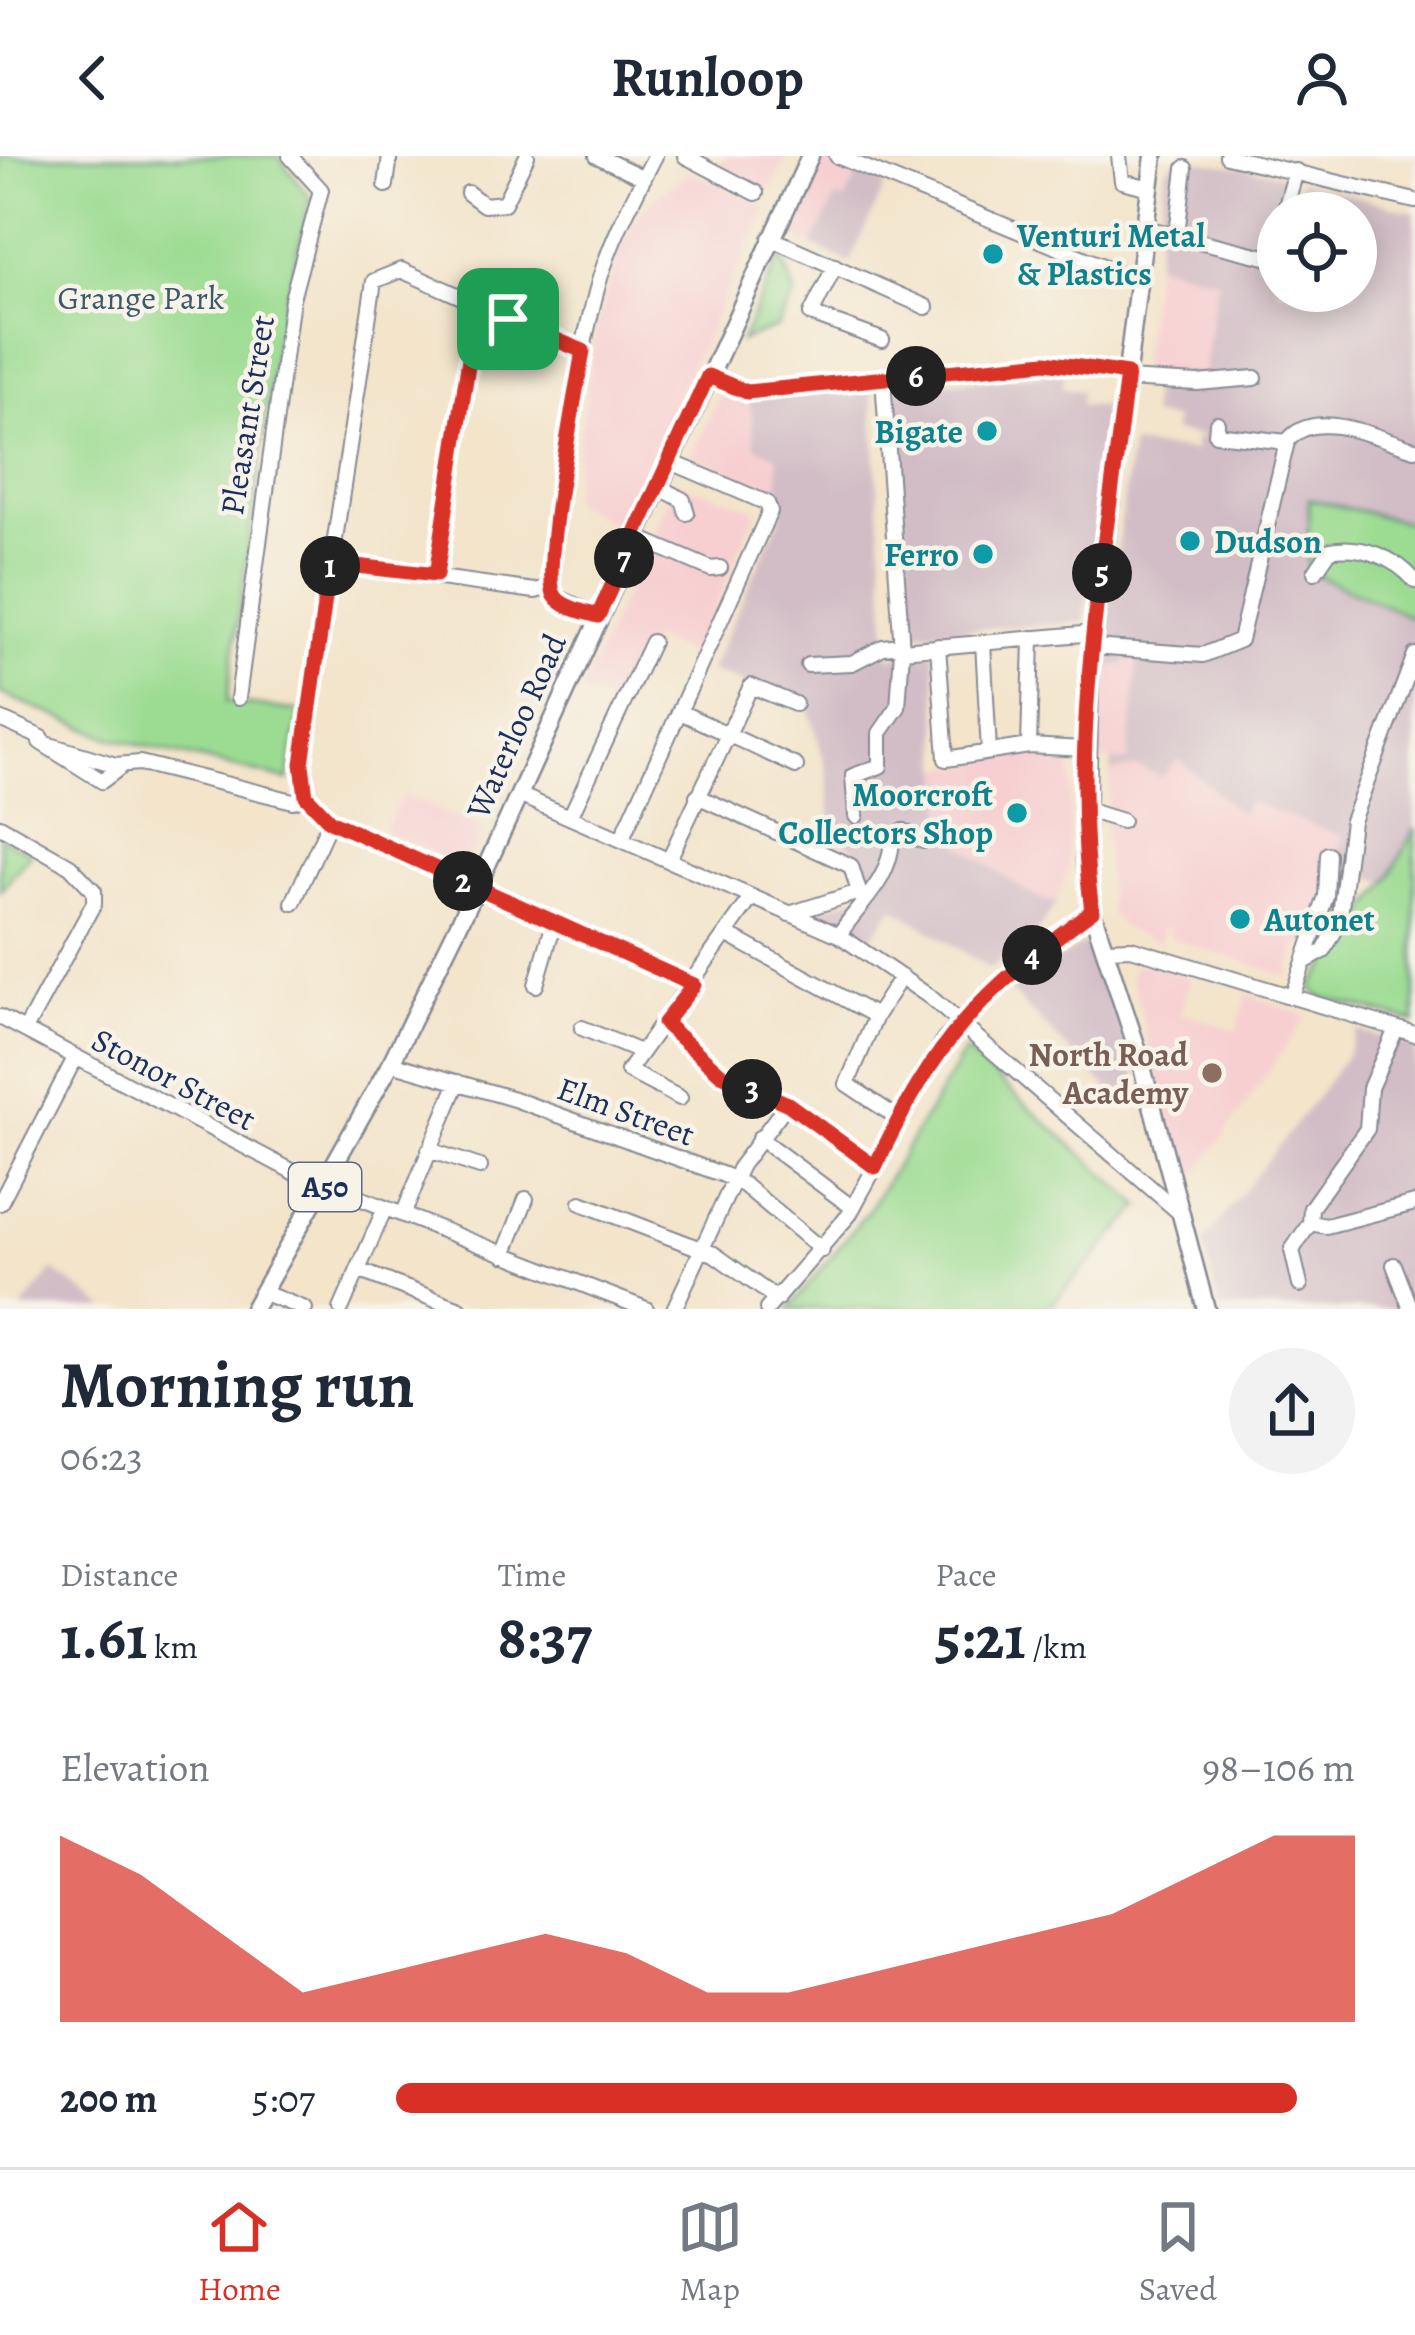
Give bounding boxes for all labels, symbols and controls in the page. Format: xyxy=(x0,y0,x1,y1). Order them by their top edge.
text: Runloop xyxy=(611,41,804,115)
icon: back xyxy=(60,45,126,111)
icon: person xyxy=(1289,45,1355,111)
map controls xyxy=(1257,192,1377,312)
button: locate xyxy=(1257,192,1377,312)
place label: Venturi Metal & Plastics xyxy=(1016,213,1205,296)
marker: Venturi Metal & Plastics xyxy=(980,241,1006,267)
pin xyxy=(457,268,559,370)
park label: Grange Park xyxy=(58,275,224,320)
icon: arrive xyxy=(475,286,541,352)
street label: Pleasant Street xyxy=(209,312,285,518)
pin: 6 xyxy=(886,346,946,406)
text: 6 xyxy=(908,353,924,398)
place label: Bigate xyxy=(874,409,963,454)
marker: Bigate xyxy=(974,418,1000,444)
place label: Dudson xyxy=(1214,519,1322,564)
pin: 7 xyxy=(594,528,654,588)
marker: Dudson xyxy=(1177,528,1203,554)
place label: Ferro xyxy=(884,532,959,577)
text: 7 xyxy=(617,535,631,580)
pin: 1 xyxy=(300,536,360,596)
marker: Ferro xyxy=(970,541,996,567)
text: 1 xyxy=(324,543,336,588)
pin: 5 xyxy=(1072,543,1132,603)
text: 5 xyxy=(1095,550,1109,595)
street label: Waterloo Road xyxy=(455,626,577,826)
place label: Moorcroft Collectors Shop xyxy=(778,772,993,855)
marker: Moorcroft Collectors Shop xyxy=(1004,800,1030,826)
pin: 2 xyxy=(433,851,493,911)
text: 2 xyxy=(455,858,471,903)
place label: Autonet xyxy=(1263,897,1375,942)
marker: Autonet xyxy=(1227,906,1253,932)
pin: 4 xyxy=(1002,925,1062,985)
text: 4 xyxy=(1024,932,1040,977)
street label: Stonor Street xyxy=(84,1017,264,1141)
place label: North Road Academy xyxy=(1029,1032,1189,1115)
pin: 3 xyxy=(722,1059,782,1119)
marker: North Road Academy xyxy=(1199,1060,1225,1086)
street label: Elm Street xyxy=(551,1065,701,1157)
text: 3 xyxy=(745,1066,759,1111)
road number: A50 xyxy=(289,1163,361,1211)
text: Morning run xyxy=(60,1340,415,1430)
button: share xyxy=(1229,1348,1355,1474)
text: 06:23 xyxy=(60,1430,143,1483)
text: Distance xyxy=(60,1552,178,1597)
text: Time xyxy=(498,1552,566,1597)
text: Pace xyxy=(935,1552,997,1597)
text: 1.61 xyxy=(60,1597,147,1679)
text: 8:37 xyxy=(498,1597,592,1679)
text: 5:21 xyxy=(935,1597,1026,1679)
text: km xyxy=(147,1624,198,1669)
text: /km xyxy=(1026,1624,1087,1669)
text: Elevation xyxy=(60,1741,210,1794)
text: 98–106 m xyxy=(1202,1741,1355,1794)
text: 200 m xyxy=(60,2072,158,2125)
text: 5:07 xyxy=(252,2072,315,2125)
tab: Home xyxy=(198,2194,281,2311)
tab: Map xyxy=(677,2194,743,2311)
tab: Saved xyxy=(1139,2194,1217,2311)

